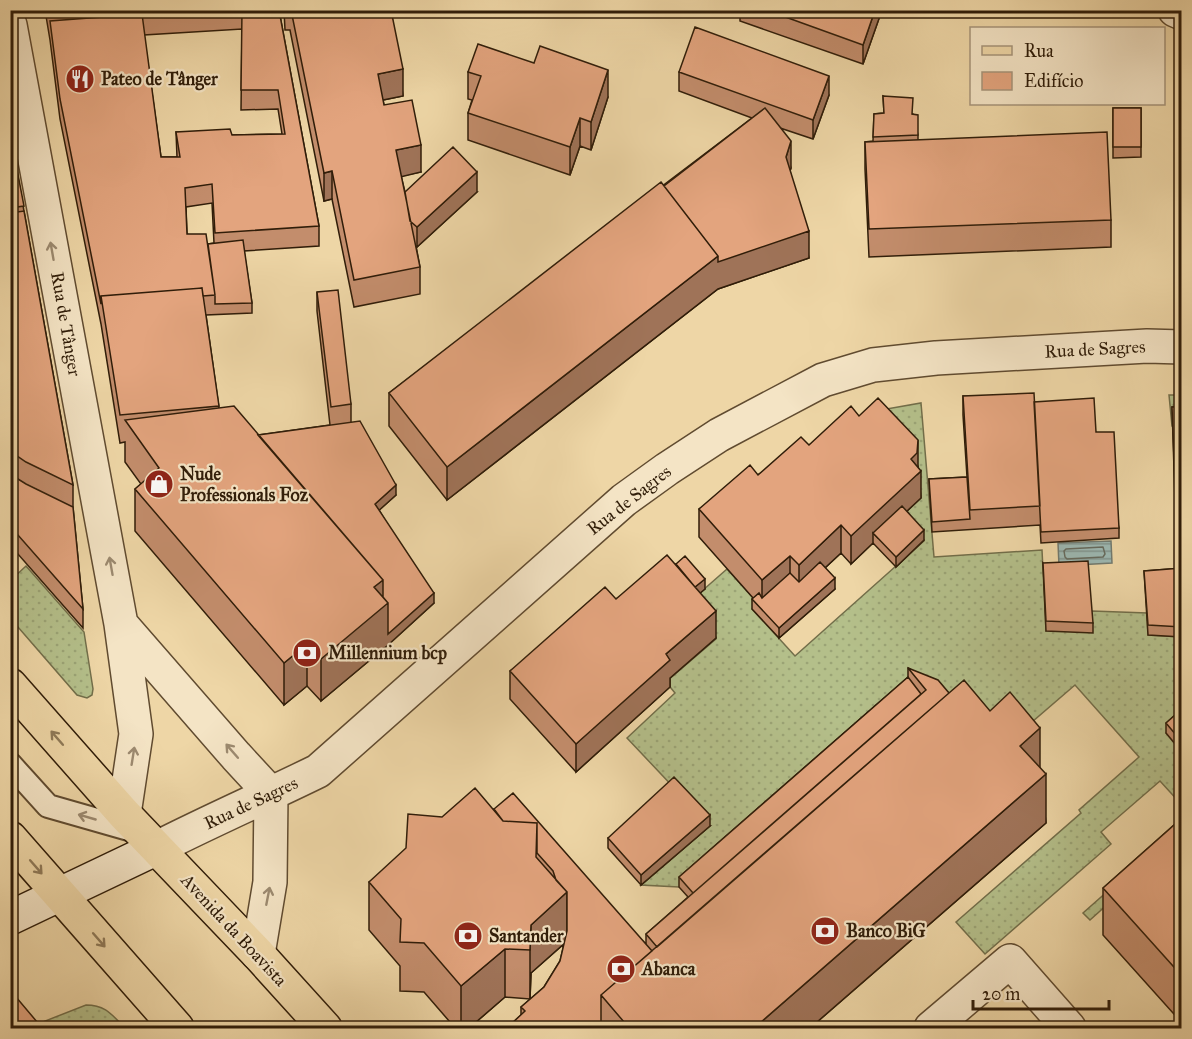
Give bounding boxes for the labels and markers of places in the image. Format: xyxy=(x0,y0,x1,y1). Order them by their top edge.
restaurant icon: Pateo de Tânger xyxy=(64,63,96,95)
place label: Pateo de Tânger xyxy=(101,68,219,91)
place label: Nude Professionals Foz xyxy=(180,463,309,506)
shop icon: Nude Professionals Foz xyxy=(143,468,175,500)
bank icon: Millennium bcp xyxy=(291,637,323,669)
place label: Millennium bcp xyxy=(328,642,447,665)
bank icon: Banco BiG xyxy=(809,915,841,947)
bank icon: Santander xyxy=(452,920,484,952)
place label: Banco BiG xyxy=(846,920,926,942)
place label: Santander xyxy=(489,925,565,947)
bank icon: Abanca xyxy=(605,953,637,985)
place label: Abanca xyxy=(641,958,696,980)

